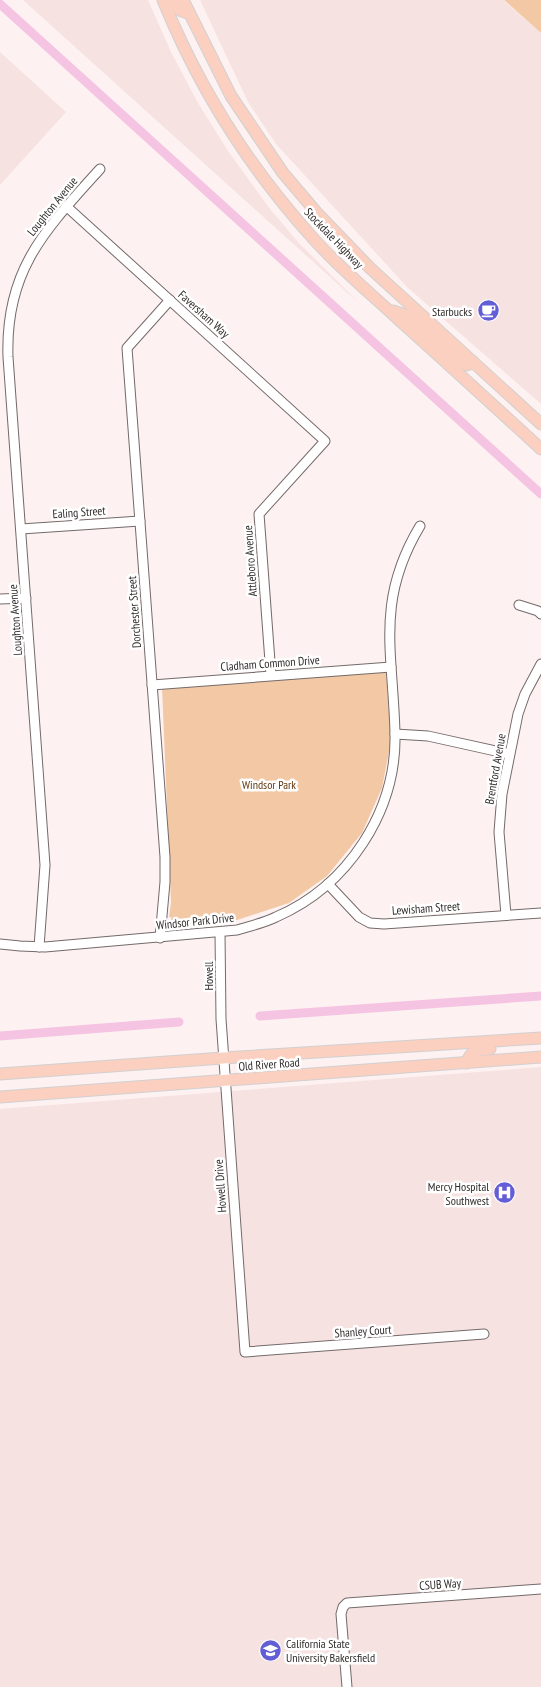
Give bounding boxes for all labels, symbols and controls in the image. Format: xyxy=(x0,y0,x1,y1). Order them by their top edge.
street label: Loughton Avenue xyxy=(24,173,80,239)
street label: Stockdale Highway xyxy=(301,205,367,272)
street label: Faversham Way xyxy=(175,287,233,341)
cafe icon: Starbucks xyxy=(476,299,500,323)
place label: Starbucks xyxy=(432,304,472,319)
street label: Ealing Street xyxy=(52,503,107,521)
street label: Attleboro Avenue xyxy=(240,525,260,597)
street label: Dorchester Street xyxy=(124,575,144,649)
street label: Loughton Avenue xyxy=(5,584,25,656)
street label: Cladham Common Drive xyxy=(220,652,320,674)
street label: Brentford Avenue xyxy=(481,732,509,806)
park label: Windsor Park xyxy=(242,777,296,792)
street label: Lewisham Street xyxy=(391,898,461,918)
street label: Windsor Park Drive xyxy=(155,909,235,933)
street label: Howell xyxy=(201,961,216,991)
street label: Old River Road xyxy=(238,1054,300,1074)
street label: Howell Drive xyxy=(211,1159,229,1213)
place label: Mercy Hospital Southwest xyxy=(428,1179,490,1208)
hospital icon: Mercy Hospital Southwest xyxy=(493,1181,517,1205)
street label: Shanley Court xyxy=(334,1321,393,1340)
street label: CSUB Way xyxy=(419,1575,462,1593)
place label: California State University Bakersfield xyxy=(286,1636,375,1665)
school or university icon: California State University Bakersfield xyxy=(258,1638,282,1662)

